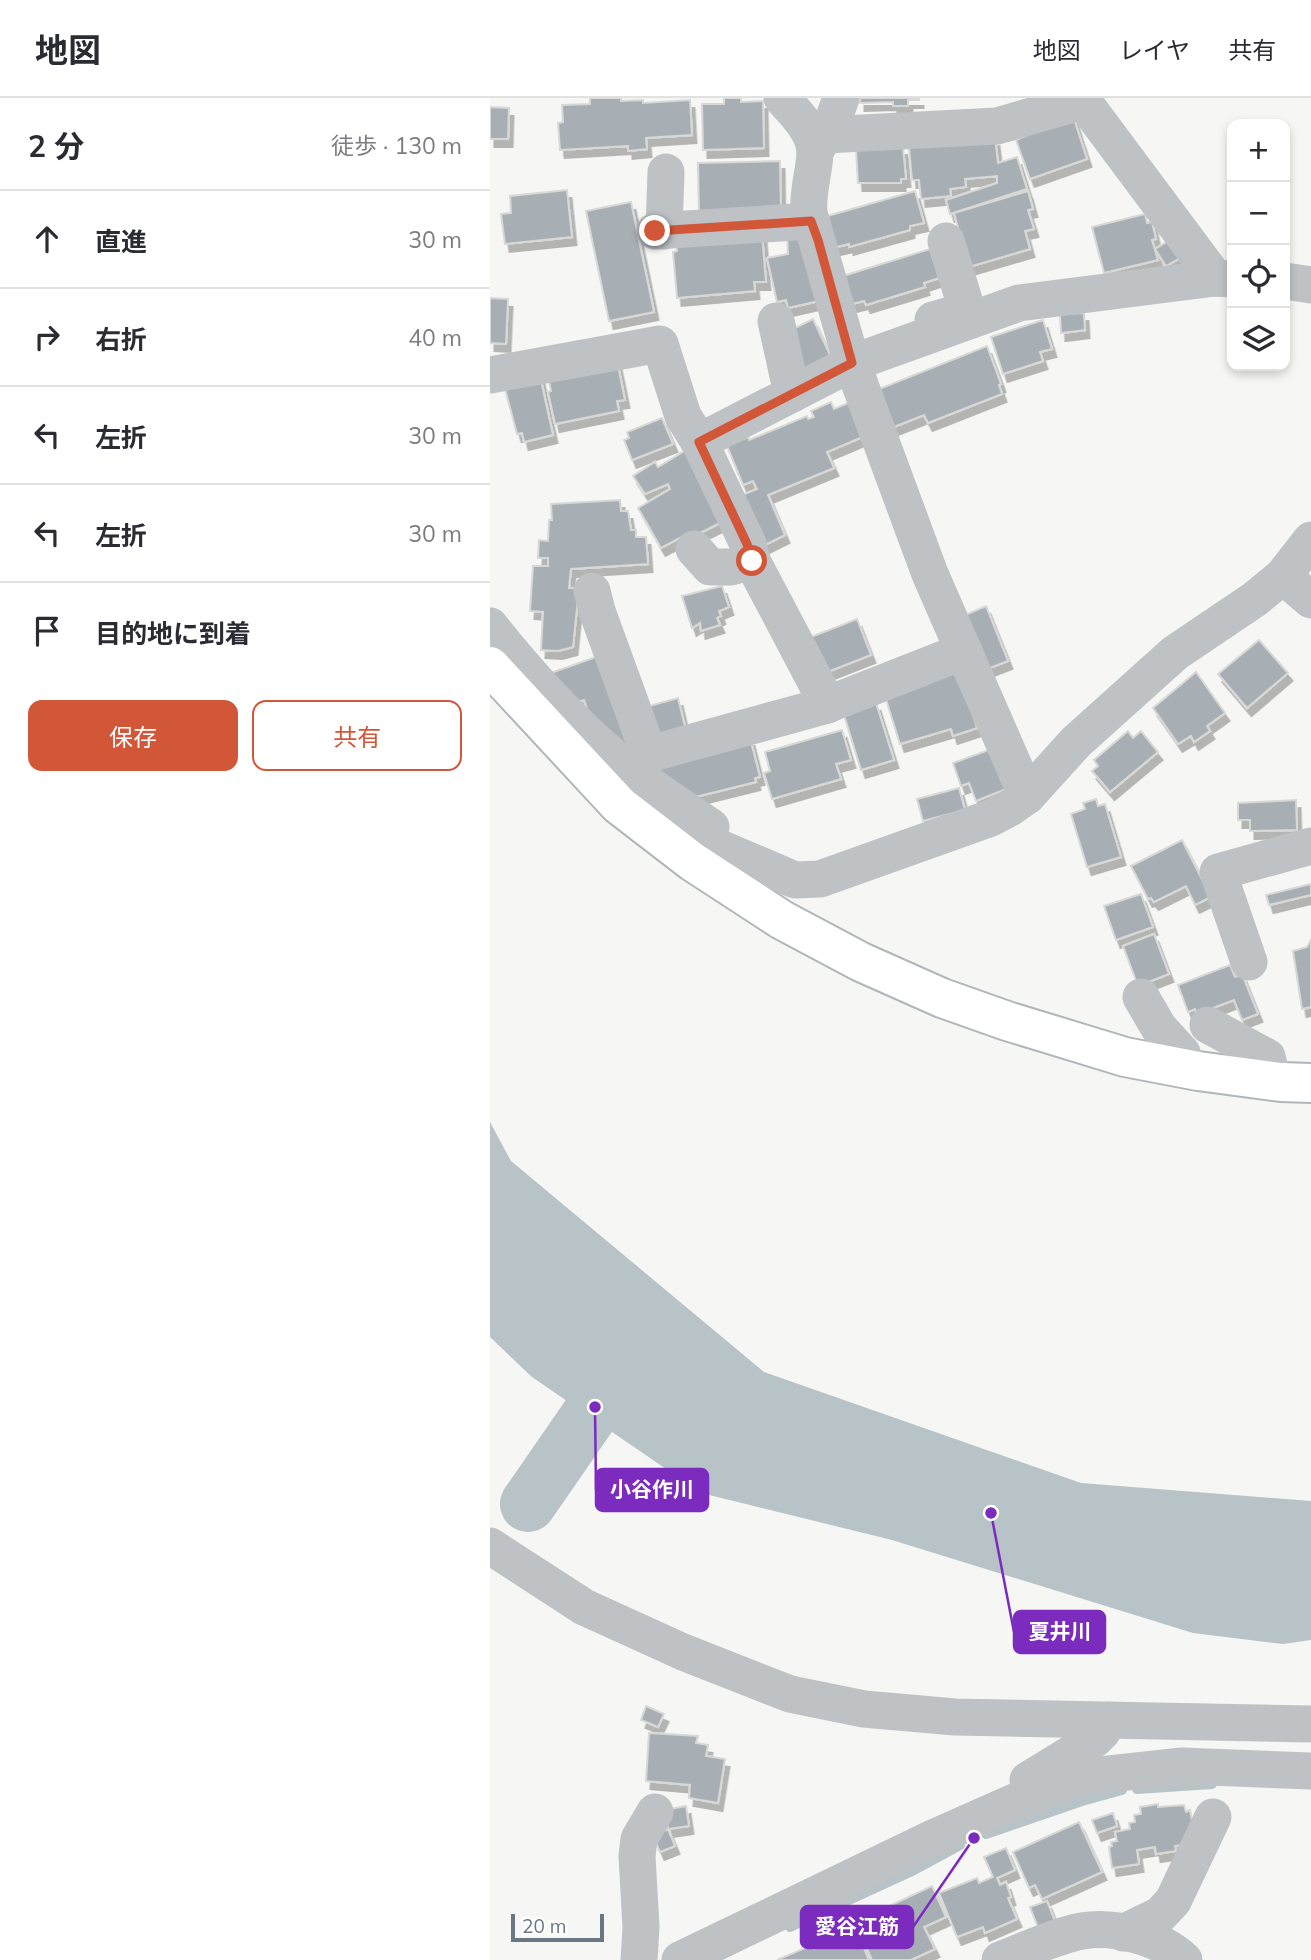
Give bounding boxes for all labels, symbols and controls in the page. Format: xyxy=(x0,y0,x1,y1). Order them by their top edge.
text: 地図 xyxy=(35,29,101,70)
text: 地図 xyxy=(1033,35,1081,65)
text: レイヤ xyxy=(1119,35,1190,65)
text: 共有 xyxy=(1228,35,1276,65)
map controls xyxy=(1227,119,1290,371)
button: + xyxy=(1227,119,1290,182)
text: 2 分 xyxy=(28,127,84,165)
text: 徒歩 · 130 m xyxy=(331,131,462,160)
button: − xyxy=(1227,182,1290,245)
route end xyxy=(639,215,670,246)
icon: ahead xyxy=(28,220,66,258)
text: 直進 xyxy=(95,225,147,258)
text: 30 m xyxy=(408,225,462,254)
button: locate xyxy=(1227,245,1290,308)
button: layers xyxy=(1227,308,1290,371)
icon: right xyxy=(28,318,66,356)
text: 右折 xyxy=(95,323,147,356)
text: 40 m xyxy=(408,323,462,352)
icon: left xyxy=(28,416,66,454)
text: 左折 xyxy=(95,421,147,454)
text: 30 m xyxy=(408,421,462,450)
icon: left xyxy=(28,514,66,552)
text: 左折 xyxy=(95,519,147,552)
text: 30 m xyxy=(408,519,462,548)
route start xyxy=(736,545,767,576)
icon: arrive xyxy=(28,612,66,650)
text: 目的地に到着 xyxy=(95,617,251,650)
button: 保存 xyxy=(28,700,238,771)
button: 共有 xyxy=(252,700,462,771)
callout: 小谷作川 xyxy=(596,1469,708,1511)
text: 小谷作川 xyxy=(610,1476,694,1502)
callout: 夏井川 xyxy=(1014,1611,1105,1653)
text: 夏井川 xyxy=(1029,1618,1092,1644)
callout: 愛谷江筋 xyxy=(801,1906,913,1948)
scale bar xyxy=(511,1911,604,1943)
text: 愛谷江筋 xyxy=(815,1913,899,1939)
text: 20 m xyxy=(522,1914,566,1938)

